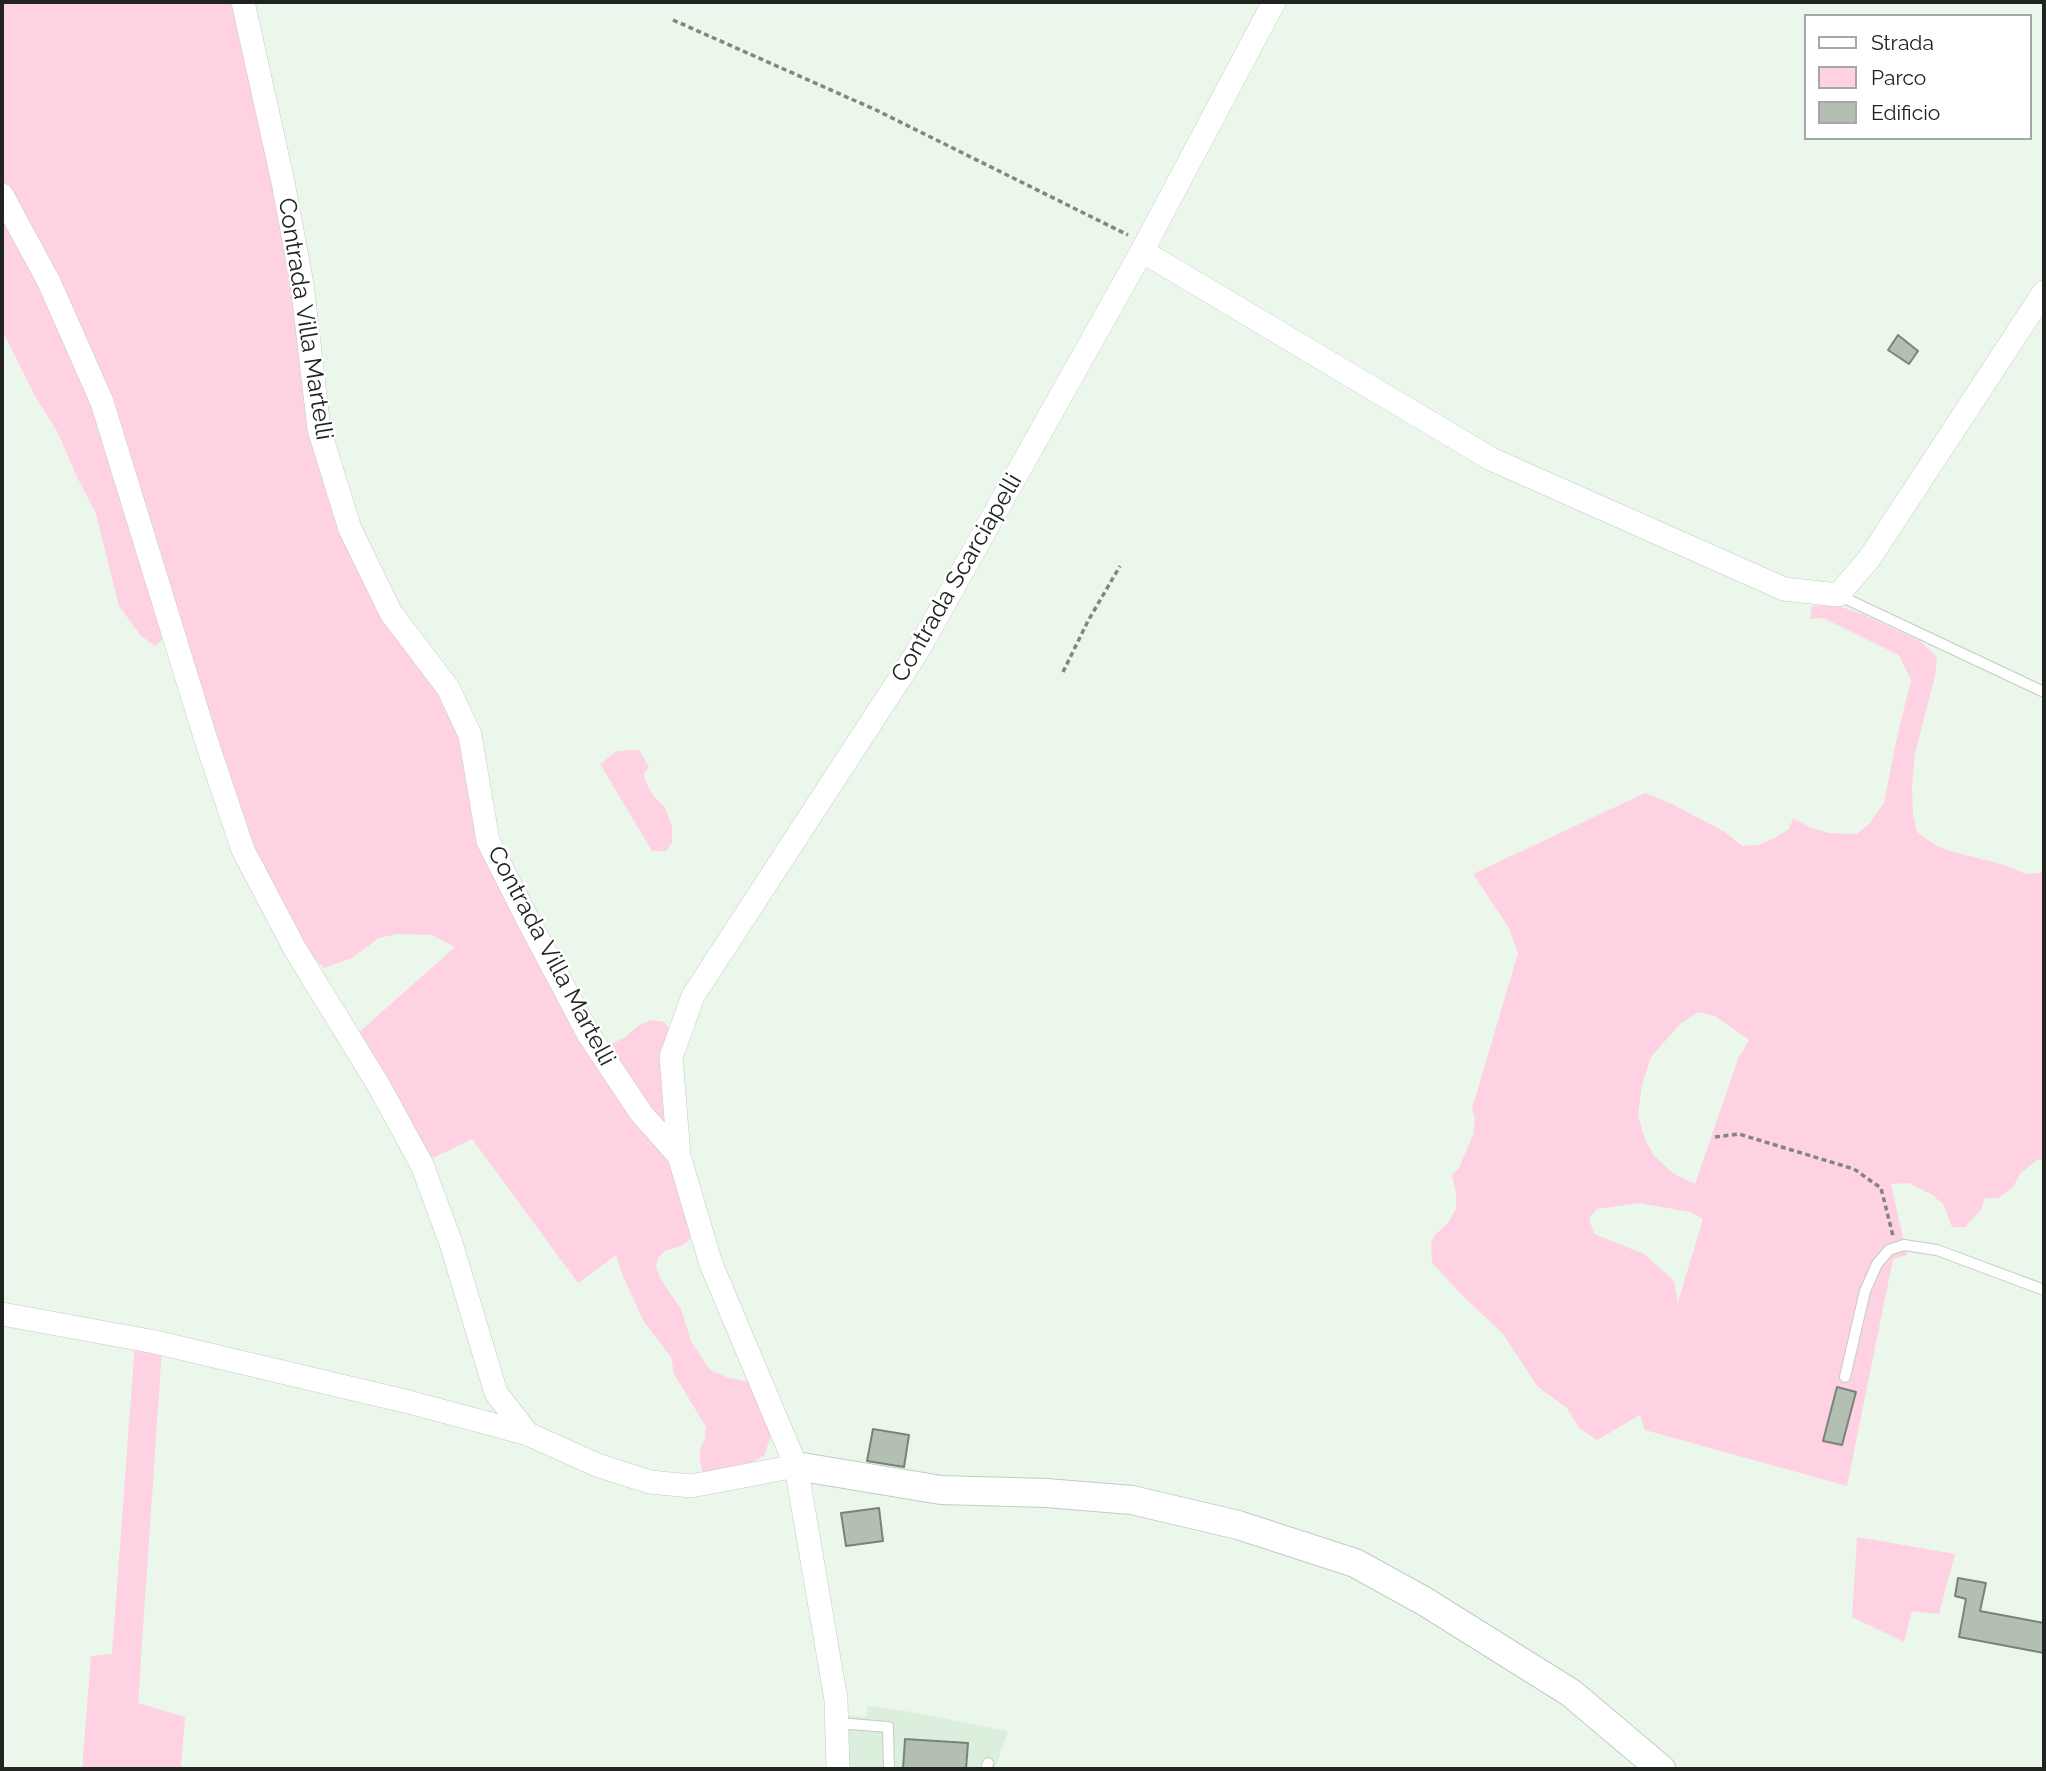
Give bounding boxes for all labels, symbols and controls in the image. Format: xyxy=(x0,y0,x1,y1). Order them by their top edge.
legend xyxy=(1804,14,2032,140)
text: Strada xyxy=(1871,30,1934,55)
text: Parco xyxy=(1871,65,1926,90)
text: Edificio xyxy=(1871,100,1940,125)
street label: Contrada Villa Martelli xyxy=(272,196,338,442)
street label: Contrada Scarciapelli xyxy=(886,469,1028,687)
street label: Contrada Villa Martelli xyxy=(481,841,621,1071)

